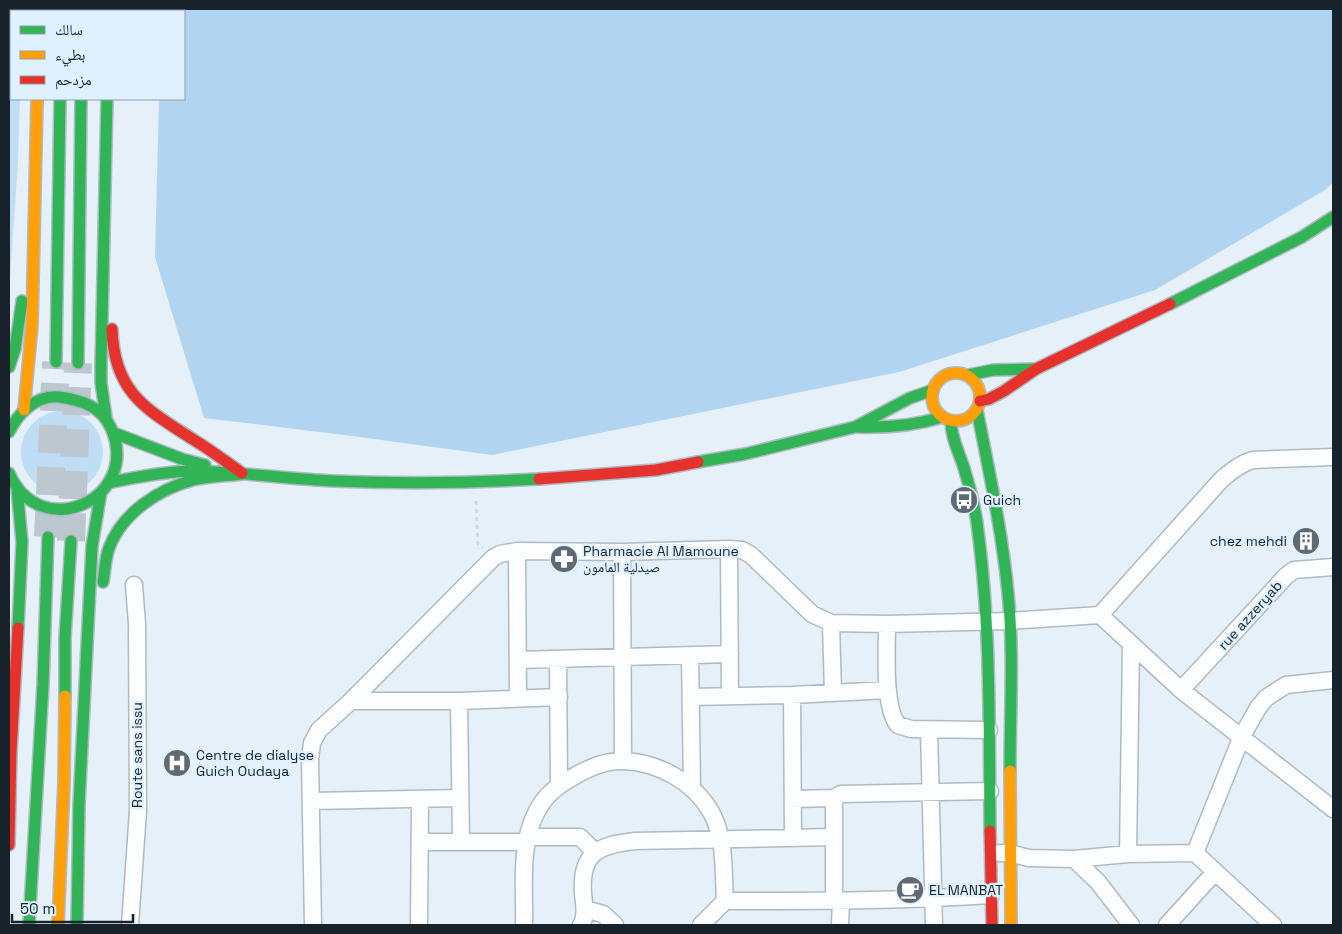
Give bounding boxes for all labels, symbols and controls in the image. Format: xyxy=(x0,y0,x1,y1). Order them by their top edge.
legend xyxy=(10,10,185,100)
text: سالك xyxy=(55,20,83,39)
text: بطيء xyxy=(55,45,85,67)
text: مزدحم xyxy=(55,70,92,90)
bus stop icon: Guich xyxy=(949,485,979,515)
place label: Guich xyxy=(983,491,1021,509)
building icon: chez mehdi xyxy=(1291,526,1321,556)
place label: chez mehdi xyxy=(1210,532,1287,550)
place label: Pharmacie Al Mamoune صيدلية المامون xyxy=(583,542,739,576)
pharmacy icon: Pharmacie Al Mamoune صيدلية المامون xyxy=(549,544,579,574)
street label: rue azzeryab xyxy=(1214,577,1286,653)
street label: Route sans issu xyxy=(128,702,146,808)
place label: Centre de dialyse Guich Oudaya xyxy=(196,746,314,780)
hospital icon: Centre de dialyse Guich Oudaya xyxy=(162,748,192,778)
cafe icon: EL MANBAT xyxy=(895,875,925,905)
place label: EL MANBAT xyxy=(929,881,1003,899)
scale bar xyxy=(12,892,134,924)
text: 50 m xyxy=(20,899,55,918)

